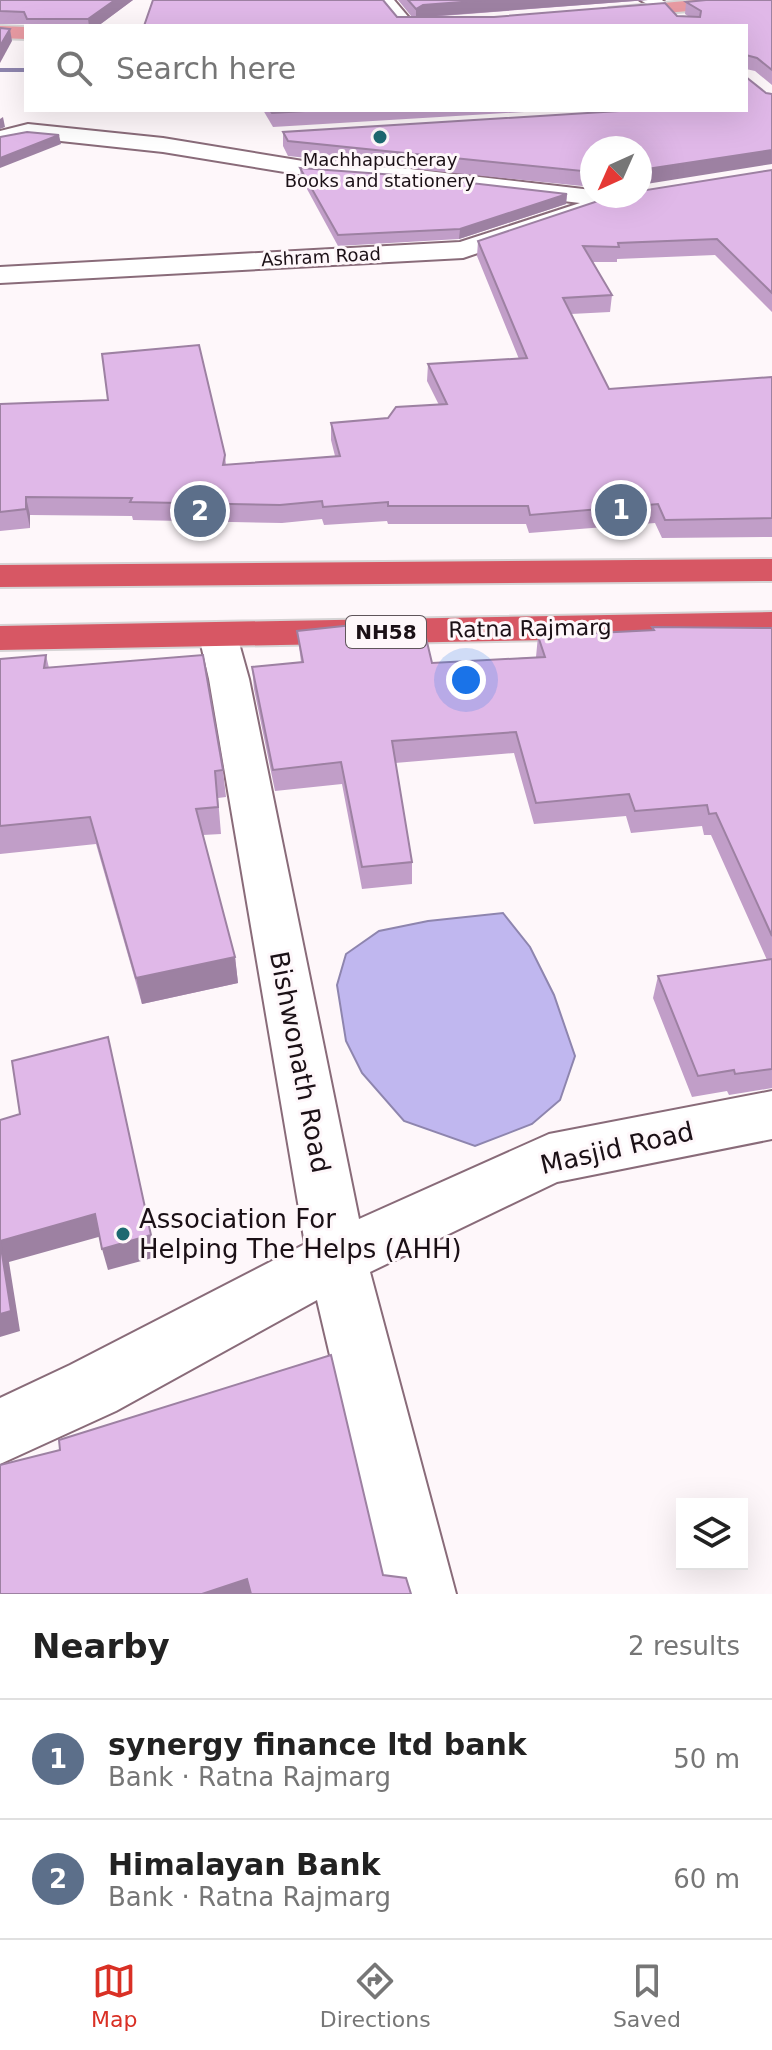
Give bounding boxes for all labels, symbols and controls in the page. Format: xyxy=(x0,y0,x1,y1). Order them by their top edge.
search box xyxy=(24,24,748,112)
icon: search xyxy=(52,46,96,90)
text: Search here xyxy=(116,51,296,86)
marker: Machhapucheray Books and stationery xyxy=(371,128,389,146)
north arrow xyxy=(580,136,652,208)
place label: Machhapucheray Books and stationery xyxy=(285,149,476,191)
street label: Ashram Road xyxy=(261,243,381,270)
pin: 1 xyxy=(595,480,647,540)
pin: 2 xyxy=(174,481,226,541)
street label: Ratna Rajmarg xyxy=(448,615,612,642)
road number: NH58 xyxy=(346,616,426,648)
your location xyxy=(446,660,486,700)
street label: Bishwonath Road xyxy=(264,949,336,1175)
street label: Masjid Road xyxy=(537,1116,697,1180)
place label: Association For Helping The Helps (AHH) xyxy=(139,1204,462,1264)
marker: Association For Helping The Helps (AHH) xyxy=(114,1225,132,1243)
map controls xyxy=(676,1498,748,1570)
button: layers xyxy=(676,1498,748,1570)
text: Nearby xyxy=(32,1626,170,1666)
text: 2 results xyxy=(628,1631,740,1661)
text: synergy finance ltd bank xyxy=(108,1727,527,1762)
text: 1 xyxy=(49,1744,67,1774)
text: 50 m xyxy=(673,1744,740,1774)
text: Bank · Ratna Rajmarg xyxy=(108,1762,391,1792)
text: Himalayan Bank xyxy=(108,1847,381,1882)
text: 2 xyxy=(49,1864,67,1894)
text: 60 m xyxy=(673,1864,740,1894)
text: Bank · Ratna Rajmarg xyxy=(108,1882,391,1912)
tab: Map xyxy=(91,1959,138,2032)
tab: Directions xyxy=(320,1959,431,2032)
tab: Saved xyxy=(613,1959,681,2032)

